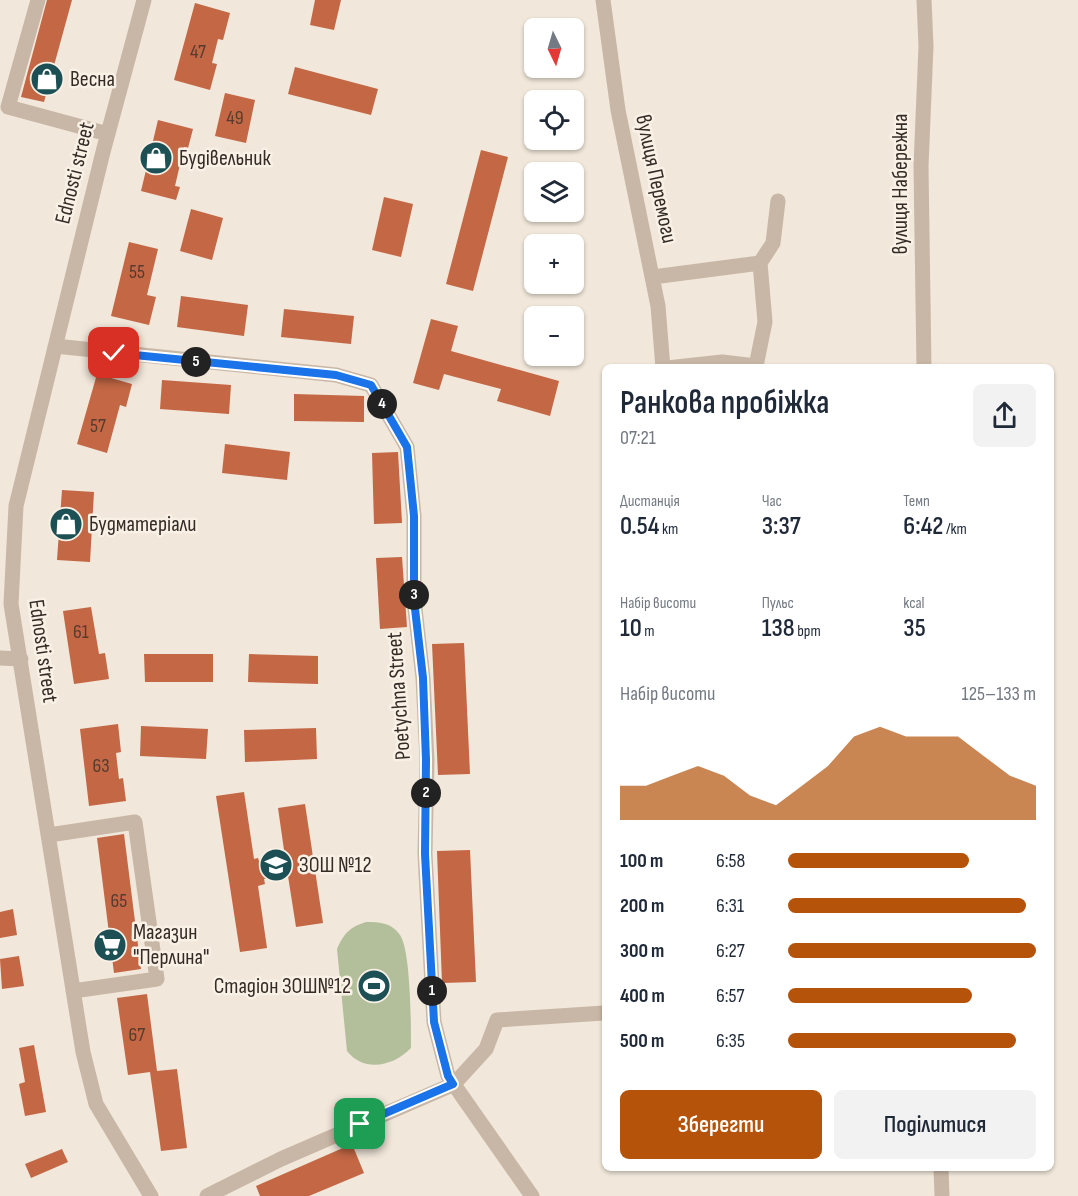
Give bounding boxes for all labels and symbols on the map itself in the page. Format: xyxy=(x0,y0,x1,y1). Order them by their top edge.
north arrow xyxy=(524,18,584,78)
house number: 47 xyxy=(190,40,206,64)
shop icon: Весна xyxy=(29,61,65,97)
place label: Весна xyxy=(70,66,115,93)
house number: 49 xyxy=(226,106,244,130)
street label: вулиця Перемоги xyxy=(629,112,683,246)
street label: вулиця Набережна xyxy=(887,114,914,254)
street label: Ednosti street xyxy=(49,119,101,227)
shop icon: Будівельник xyxy=(138,140,174,176)
place label: Будівельник xyxy=(179,145,271,172)
house number: 55 xyxy=(129,260,145,284)
pin xyxy=(88,327,139,378)
pin: 5 xyxy=(181,347,211,377)
pin: 4 xyxy=(367,389,397,419)
house number: 57 xyxy=(90,414,106,438)
shop icon: Будматеріали xyxy=(48,506,84,542)
place label: Будматеріали xyxy=(89,511,196,538)
pin: 3 xyxy=(399,580,429,610)
street label: Ednosti street xyxy=(22,598,64,705)
house number: 61 xyxy=(73,620,89,644)
street label: Poetychna Street xyxy=(381,631,417,761)
house number: 63 xyxy=(92,754,110,778)
pin: 2 xyxy=(411,778,441,808)
school or university icon: ЗОШ №12 xyxy=(258,847,294,883)
place label: ЗОШ №12 xyxy=(299,852,372,879)
house number: 65 xyxy=(111,889,127,913)
place label: Магазин "Перлина" xyxy=(133,919,209,971)
supermarket icon: Магазин "Перлина" xyxy=(92,927,128,963)
sports icon: Стадіон ЗОШ№12 xyxy=(356,968,392,1004)
place label: Стадіон ЗОШ№12 xyxy=(214,973,351,1000)
pin: 1 xyxy=(417,976,447,1006)
house number: 67 xyxy=(129,1023,145,1047)
pin xyxy=(334,1098,385,1149)

